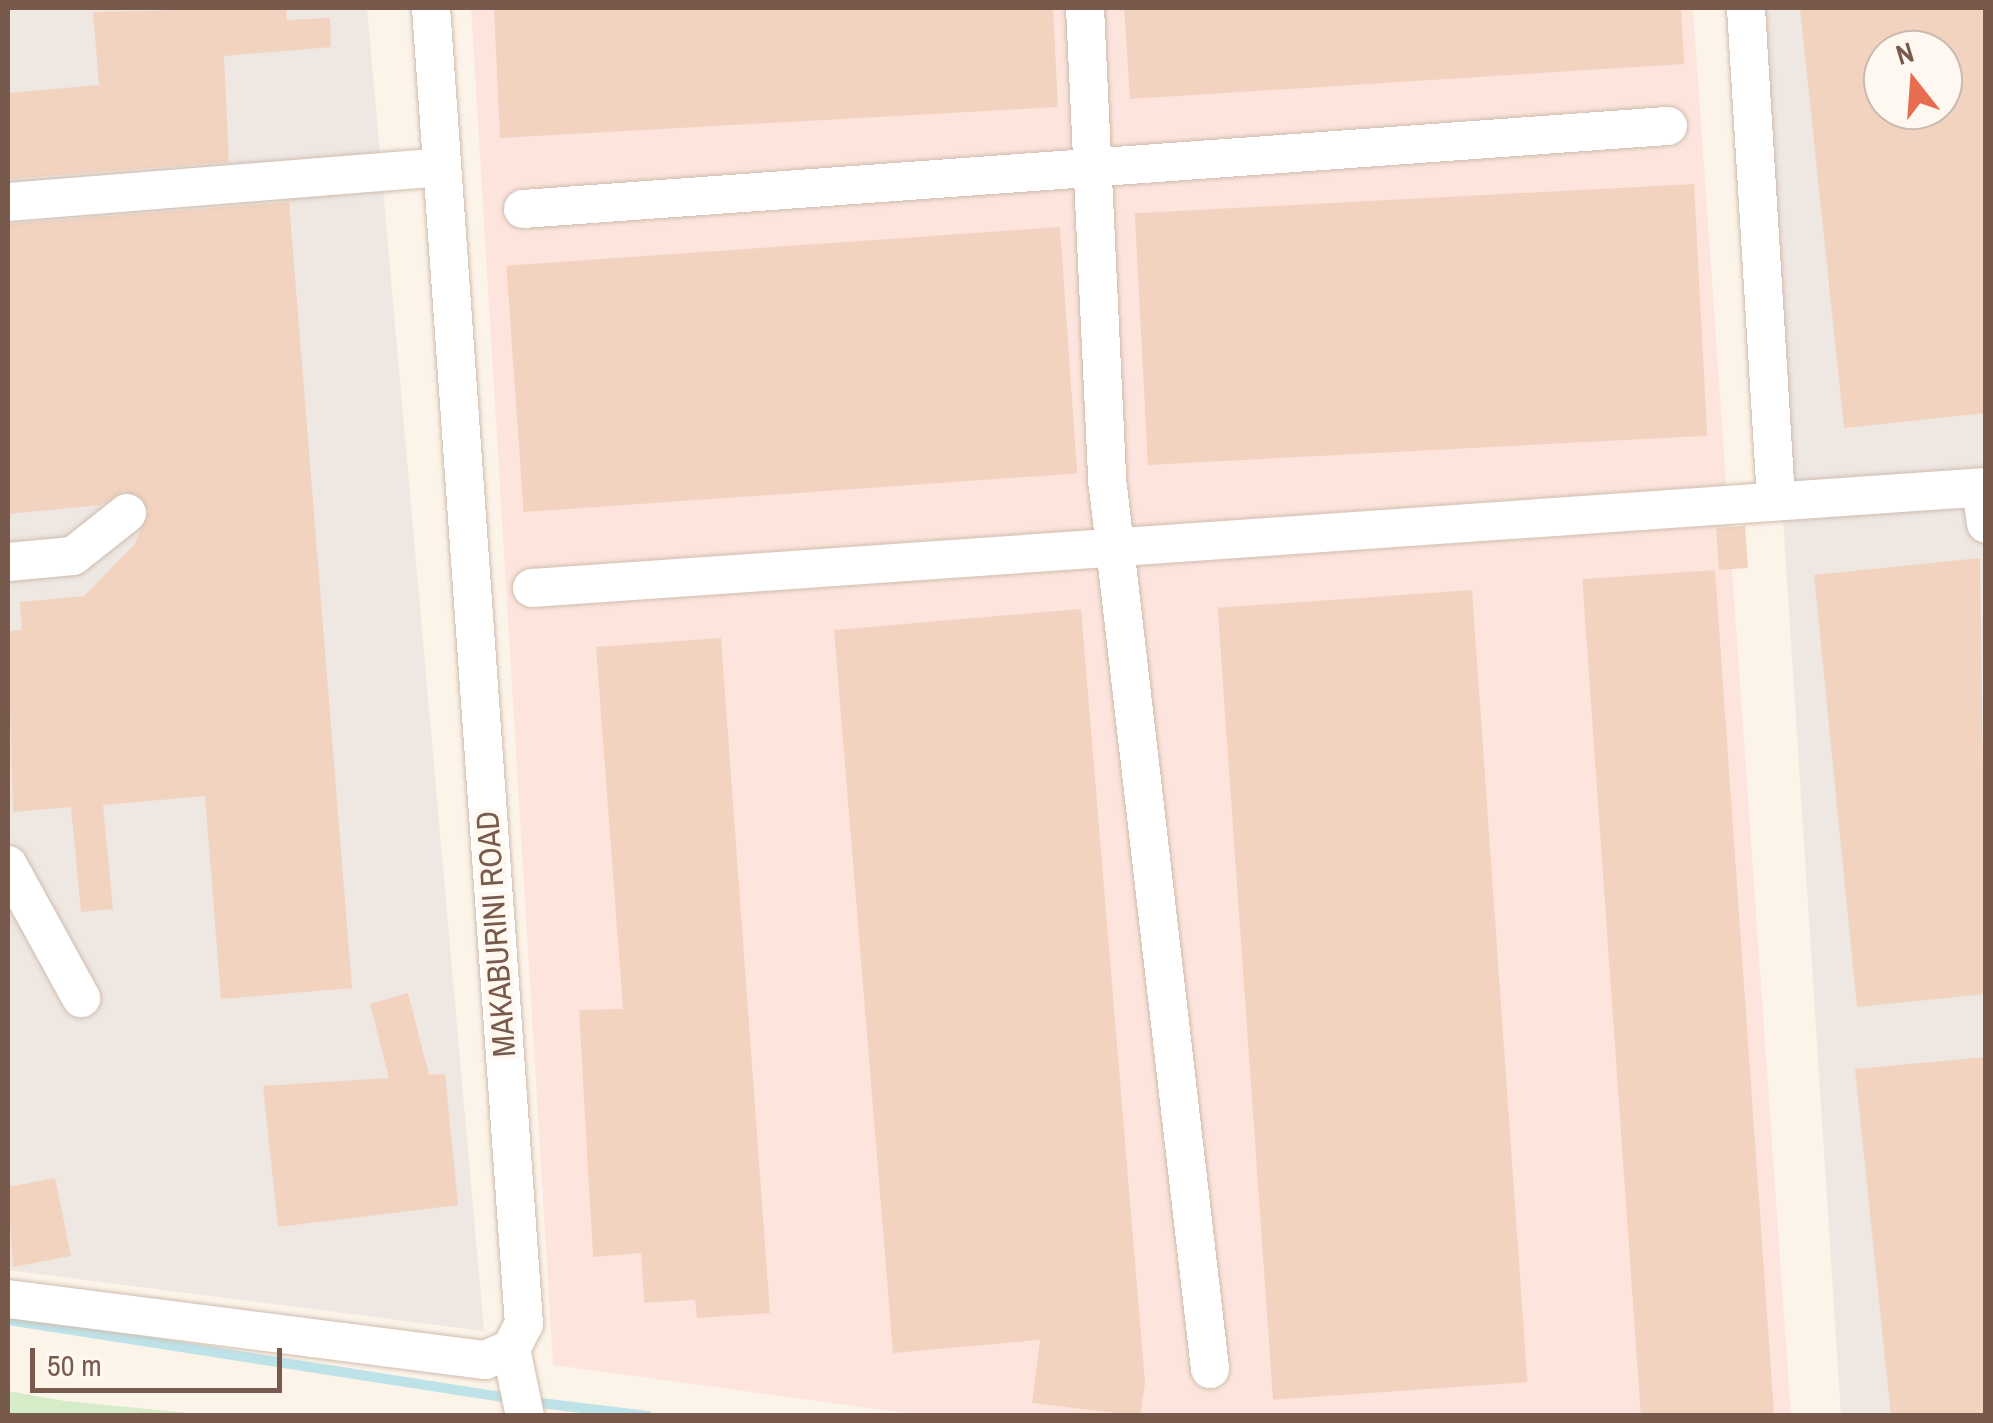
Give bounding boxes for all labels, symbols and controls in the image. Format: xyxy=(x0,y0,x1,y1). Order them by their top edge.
north arrow xyxy=(1863,30,1963,130)
text: N xyxy=(1891,33,1918,74)
street label: MAKABURINI ROAD xyxy=(468,810,524,1058)
scale bar xyxy=(35,1328,288,1390)
text: 50 m xyxy=(47,1345,102,1385)

